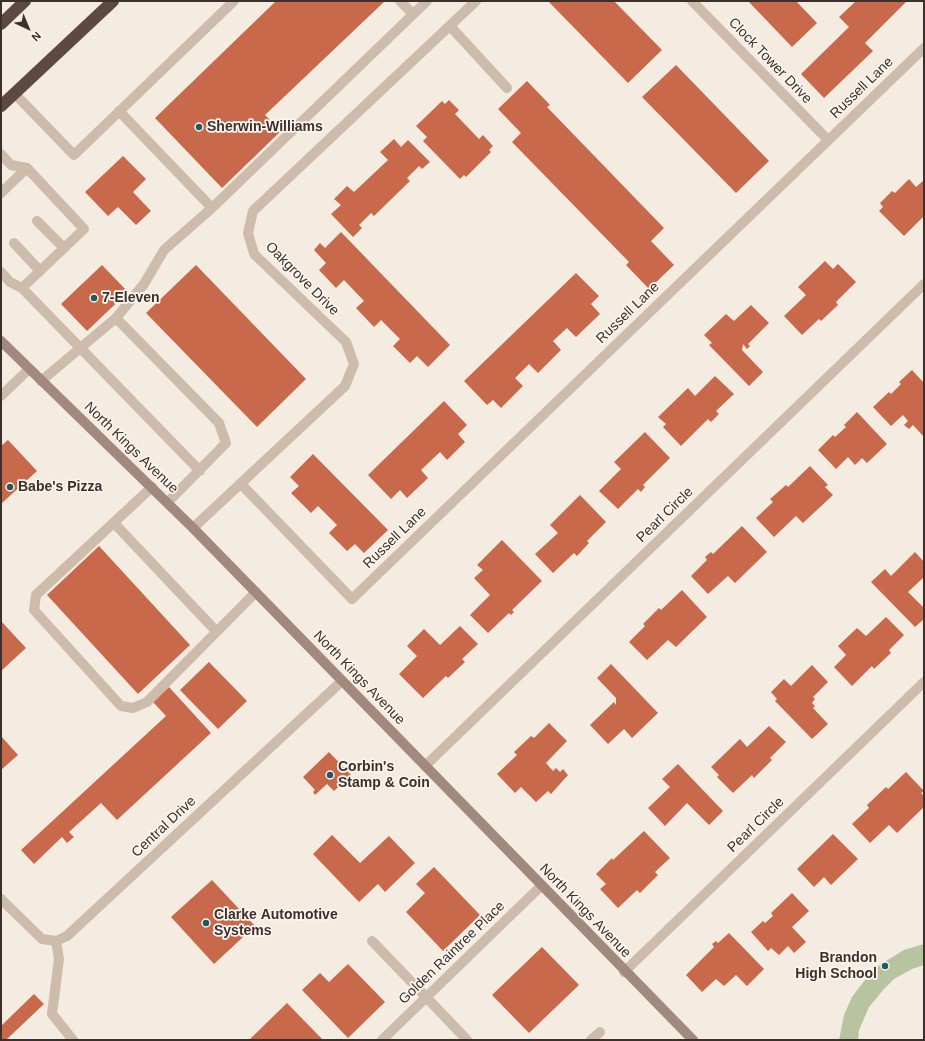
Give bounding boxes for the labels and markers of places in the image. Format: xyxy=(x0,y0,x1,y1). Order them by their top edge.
place label: Sherwin-Williams xyxy=(207,119,323,135)
marker: Sherwin-Williams xyxy=(194,122,204,132)
place label: 7-Eleven xyxy=(102,290,160,306)
marker: 7-Eleven xyxy=(89,293,99,303)
place label: Babe's Pizza xyxy=(18,479,102,495)
marker: Babe's Pizza xyxy=(5,482,15,492)
place label: Corbin's Stamp & Coin xyxy=(338,759,430,792)
marker: Corbin's Stamp & Coin xyxy=(325,770,335,780)
place label: Clarke Automotive Systems xyxy=(214,907,338,940)
marker: Clarke Automotive Systems xyxy=(201,918,211,928)
place label: Brandon High School xyxy=(795,950,877,982)
marker: Brandon High School xyxy=(880,961,890,971)

